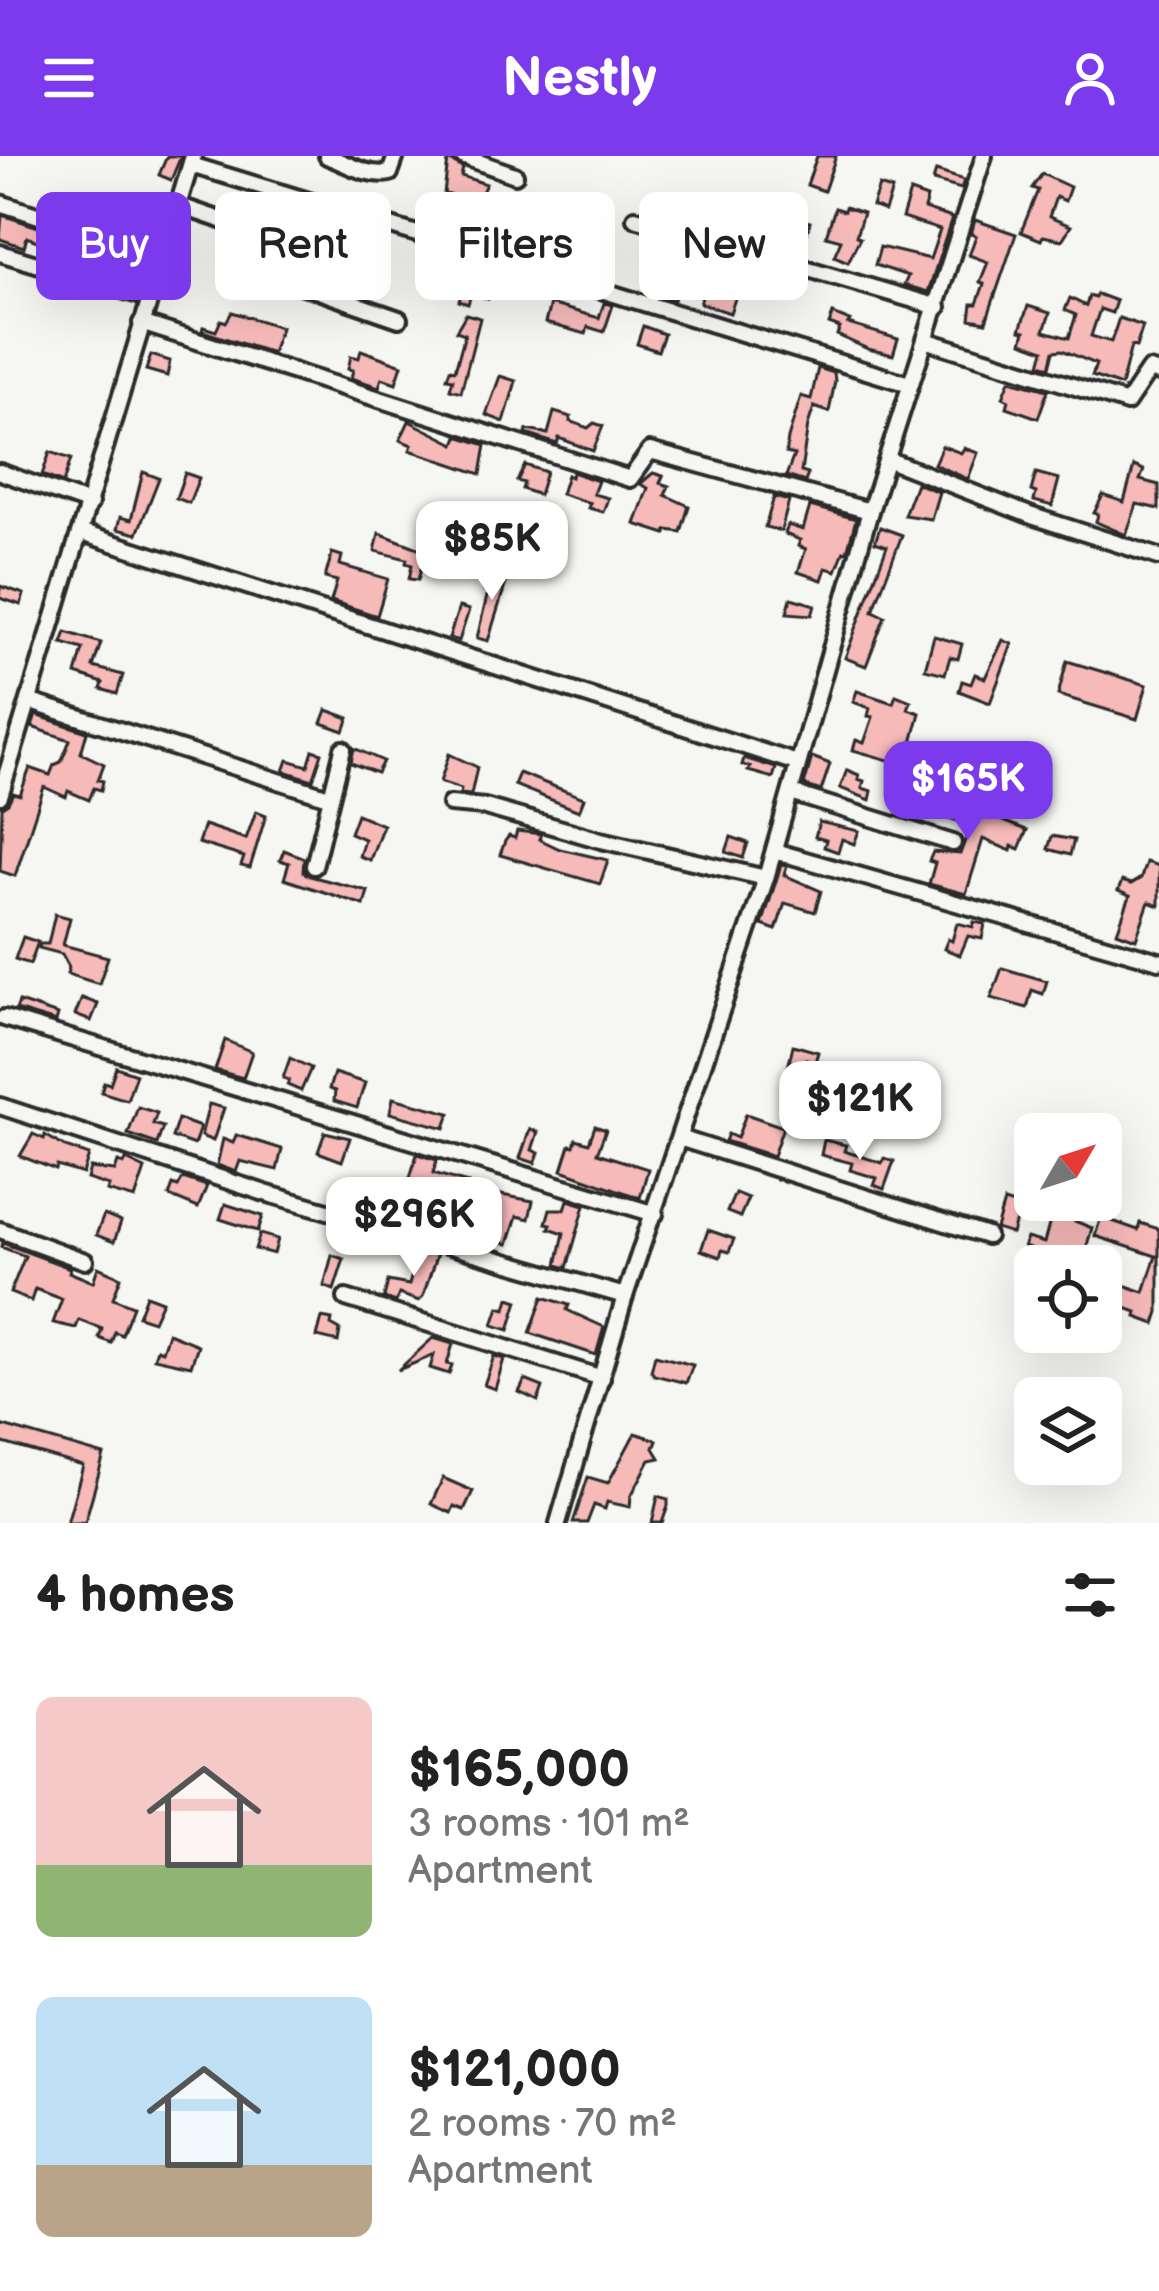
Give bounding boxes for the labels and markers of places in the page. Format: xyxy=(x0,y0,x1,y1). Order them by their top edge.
pin: $85K xyxy=(421,501,563,603)
pin: $165K xyxy=(884,741,1052,843)
pin: $121K xyxy=(776,1061,944,1163)
pin: $296K xyxy=(330,1177,498,1279)

